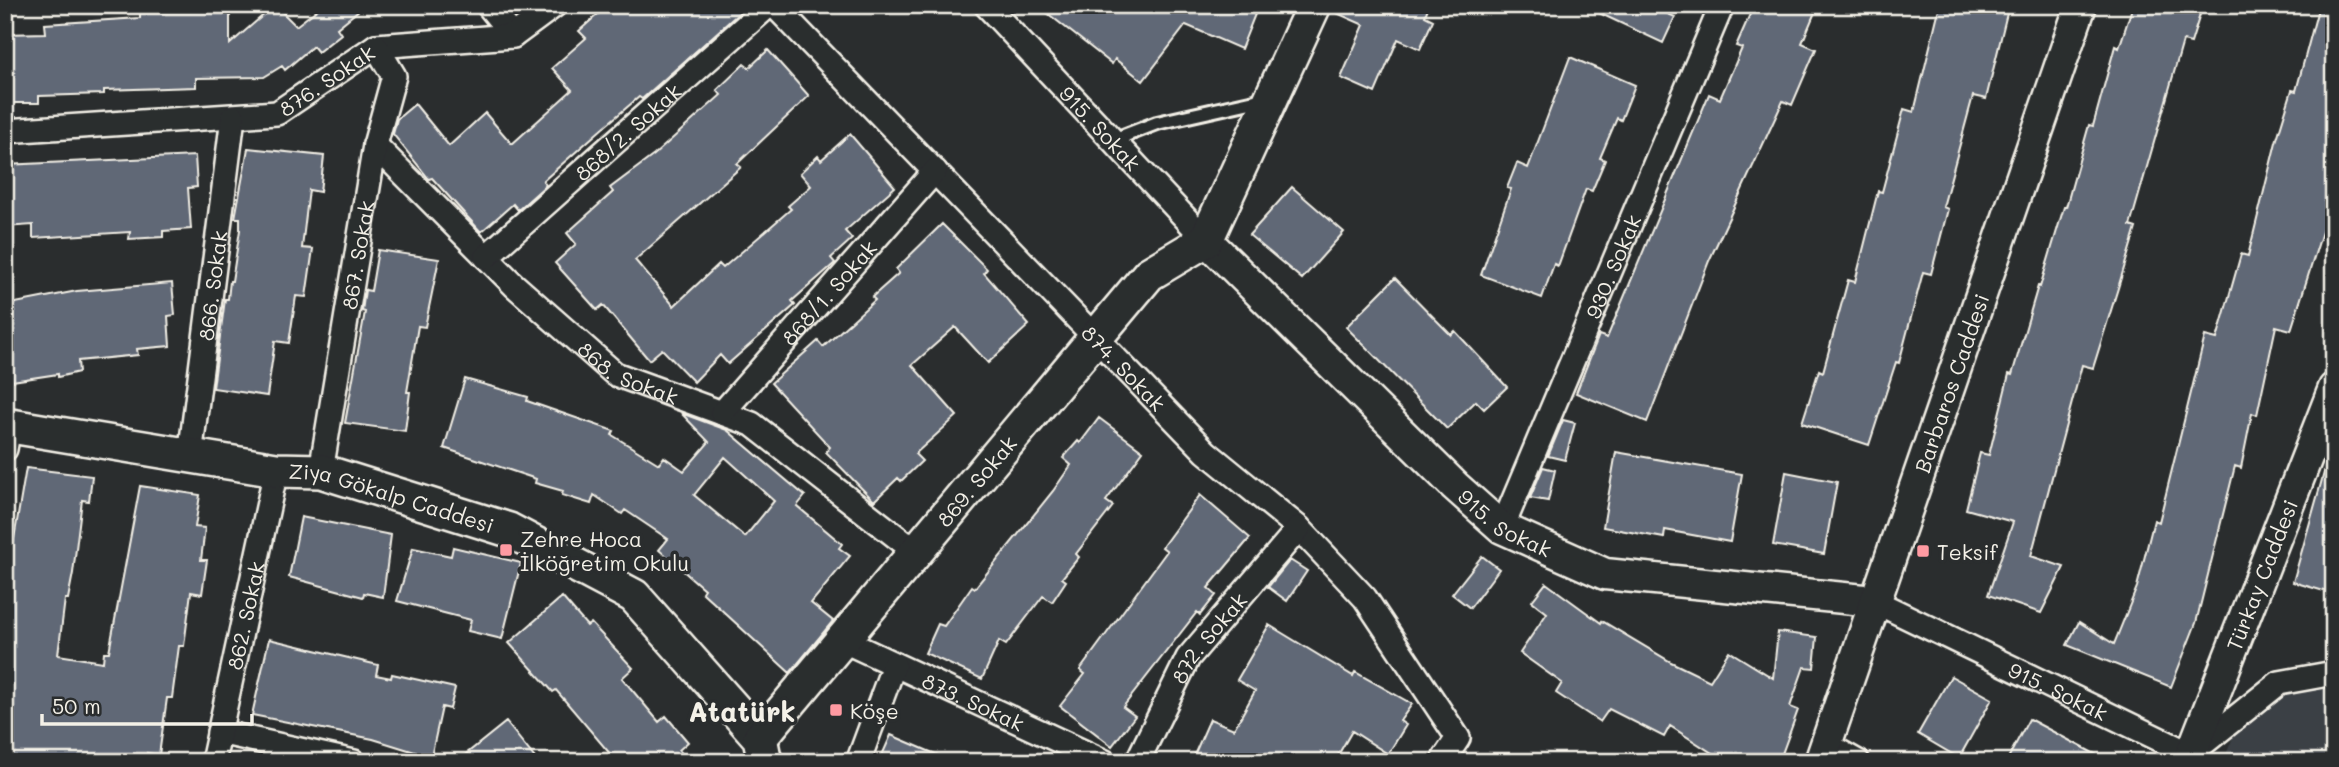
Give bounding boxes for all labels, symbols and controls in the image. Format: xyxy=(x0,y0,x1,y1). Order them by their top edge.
street label: 876. Sokak xyxy=(273,38,379,122)
street label: 868/2. Sokak xyxy=(568,77,686,186)
street label: 915. Sokak xyxy=(1054,79,1147,176)
street label: 867. Sokak xyxy=(335,199,379,311)
street label: 930. Sokak xyxy=(1578,210,1646,322)
street label: 866. Sokak xyxy=(191,229,232,342)
street label: 868/1. Sokak xyxy=(775,234,882,350)
street label: Barbaros Caddesi xyxy=(1907,290,1994,476)
street label: 874. Sokak xyxy=(1077,319,1172,416)
street label: 868. Sokak xyxy=(573,335,682,409)
street label: 869. Sokak xyxy=(930,430,1022,532)
street label: Ziya Gökalp Caddesi xyxy=(288,457,498,538)
street label: 915. Sokak xyxy=(1453,482,1556,562)
street label: Türkay Caddesi xyxy=(2219,495,2303,654)
place label: Zehre Hoca İlköğretim Okulu xyxy=(520,525,689,576)
place label: Teksif xyxy=(1937,538,1998,565)
marker: Zehre Hoca İlköğretim Okulu xyxy=(498,542,514,558)
marker: Teksif xyxy=(1915,543,1931,559)
street label: 862. Sokak xyxy=(220,559,269,672)
street label: 872. Sokak xyxy=(1164,586,1252,687)
street label: 915. Sokak xyxy=(2005,655,2112,726)
street label: 873. Sokak xyxy=(918,666,1029,736)
scale bar xyxy=(42,683,252,727)
text: 50 m xyxy=(52,692,101,719)
district label: Atatürk xyxy=(688,693,796,729)
place label: Köşe xyxy=(850,697,899,724)
marker: Köşe xyxy=(828,702,844,718)

